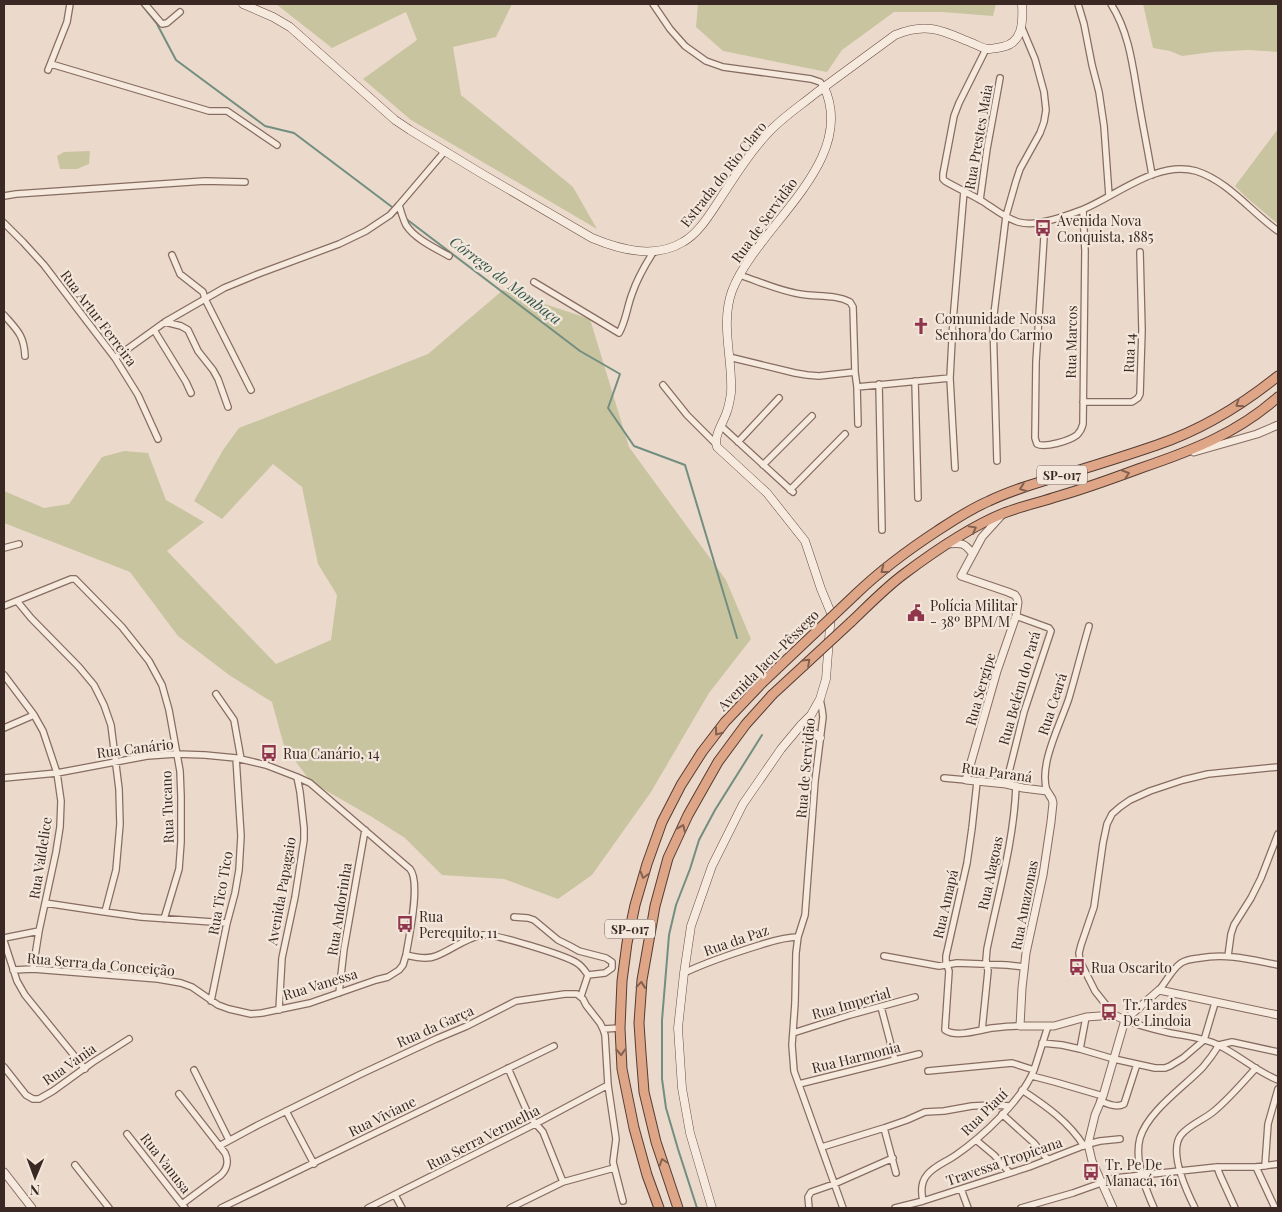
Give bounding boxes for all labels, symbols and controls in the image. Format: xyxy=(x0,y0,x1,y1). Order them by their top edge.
street label: Rua Prestes Maia xyxy=(959,83,997,191)
street label: Estrada do Rio Claro xyxy=(676,117,770,231)
street label: Rua de Servidão xyxy=(727,173,801,266)
place label: Avenida Nova Conquista, 1885 xyxy=(1056,211,1154,246)
bus stop icon: Avenida Nova Conquista, 1885 xyxy=(1033,218,1053,238)
water label: Córrego do Mombaça xyxy=(446,231,566,329)
street label: Rua Artur Ferreira xyxy=(57,266,141,370)
street label: Rua Marcos xyxy=(1061,305,1081,379)
place label: Comunidade Nossa Senhora do Carmo xyxy=(935,309,1056,344)
church icon: Comunidade Nossa Senhora do Carmo xyxy=(911,316,931,336)
street label: Rua 14 xyxy=(1119,333,1139,373)
one-way arrow xyxy=(1235,398,1244,408)
road number: SP-017 xyxy=(1037,466,1087,484)
one-way arrow xyxy=(1121,470,1130,480)
one-way arrow xyxy=(1019,482,1028,492)
one-way arrow xyxy=(968,525,977,535)
one-way arrow xyxy=(880,564,889,573)
place label: Polícia Militar - 38º BPM/M xyxy=(930,596,1018,631)
public building icon: Polícia Militar - 38º BPM/M xyxy=(906,603,926,623)
street label: Avenida Jacu-Pêssego xyxy=(712,605,823,716)
street label: Rua Belém do Pará xyxy=(994,629,1044,747)
street label: Rua Sergipe xyxy=(961,650,999,728)
one-way arrow xyxy=(802,659,811,668)
street label: Rua Ceará xyxy=(1033,670,1071,738)
street label: Rua de Servidão xyxy=(791,717,819,819)
one-way arrow xyxy=(715,726,724,736)
street label: Rua Canário xyxy=(95,734,175,762)
bus stop icon: Rua Canário, 14 xyxy=(259,743,279,763)
place label: Rua Canário, 14 xyxy=(283,744,380,763)
street label: Rua Paraná xyxy=(960,758,1034,786)
street label: Rua Tucano xyxy=(156,770,178,844)
street label: Rua Valdelice xyxy=(24,816,56,900)
one-way arrow xyxy=(675,824,686,833)
street label: Rua Alagoas xyxy=(973,834,1007,912)
street label: Avenida Papagaio xyxy=(262,835,300,948)
street label: Rua Tico Tico xyxy=(203,849,237,936)
street label: Rua Amazonas xyxy=(1006,858,1042,952)
street label: Rua Andorinha xyxy=(322,861,356,957)
street label: Rua Amapá xyxy=(928,868,962,940)
one-way arrow xyxy=(639,870,649,879)
place label: Rua Perequito, 11 xyxy=(419,907,497,942)
bus stop icon: Rua Perequito, 11 xyxy=(395,914,415,934)
road number: SP-017 xyxy=(605,920,655,939)
street label: Rua da Paz xyxy=(701,920,771,960)
street label: Rua Serra da Conceição xyxy=(26,948,176,980)
bus stop icon: Rua Oscarito xyxy=(1067,957,1087,977)
place label: Rua Oscarito xyxy=(1091,958,1172,977)
street label: Rua Vanessa xyxy=(280,964,360,1004)
one-way arrow xyxy=(636,980,647,988)
street label: Rua Imperial xyxy=(809,983,893,1023)
place label: Tr. Tardes De Lindoia xyxy=(1123,995,1191,1030)
street label: Rua da Garça xyxy=(394,1001,477,1051)
bus stop icon: Tr. Tardes De Lindoia xyxy=(1099,1002,1119,1022)
street label: Rua Harmonia xyxy=(810,1037,902,1077)
street label: Rua Vania xyxy=(38,1039,100,1089)
one-way arrow xyxy=(616,1049,627,1057)
street label: Rua Piauí xyxy=(956,1084,1012,1140)
street label: Rua Viviane xyxy=(345,1091,419,1141)
street label: Rua Serra Vermelha xyxy=(423,1100,543,1174)
street label: Rua Vanusa xyxy=(136,1129,196,1197)
street label: Travessa Tropicana xyxy=(943,1132,1065,1190)
north arrow xyxy=(10,1152,60,1202)
place label: Tr. Pe De Manacá, 161 xyxy=(1105,1155,1178,1190)
one-way arrow xyxy=(658,1158,668,1166)
bus stop icon: Tr. Pe De Manacá, 161 xyxy=(1081,1162,1101,1182)
text: N xyxy=(30,1181,40,1200)

